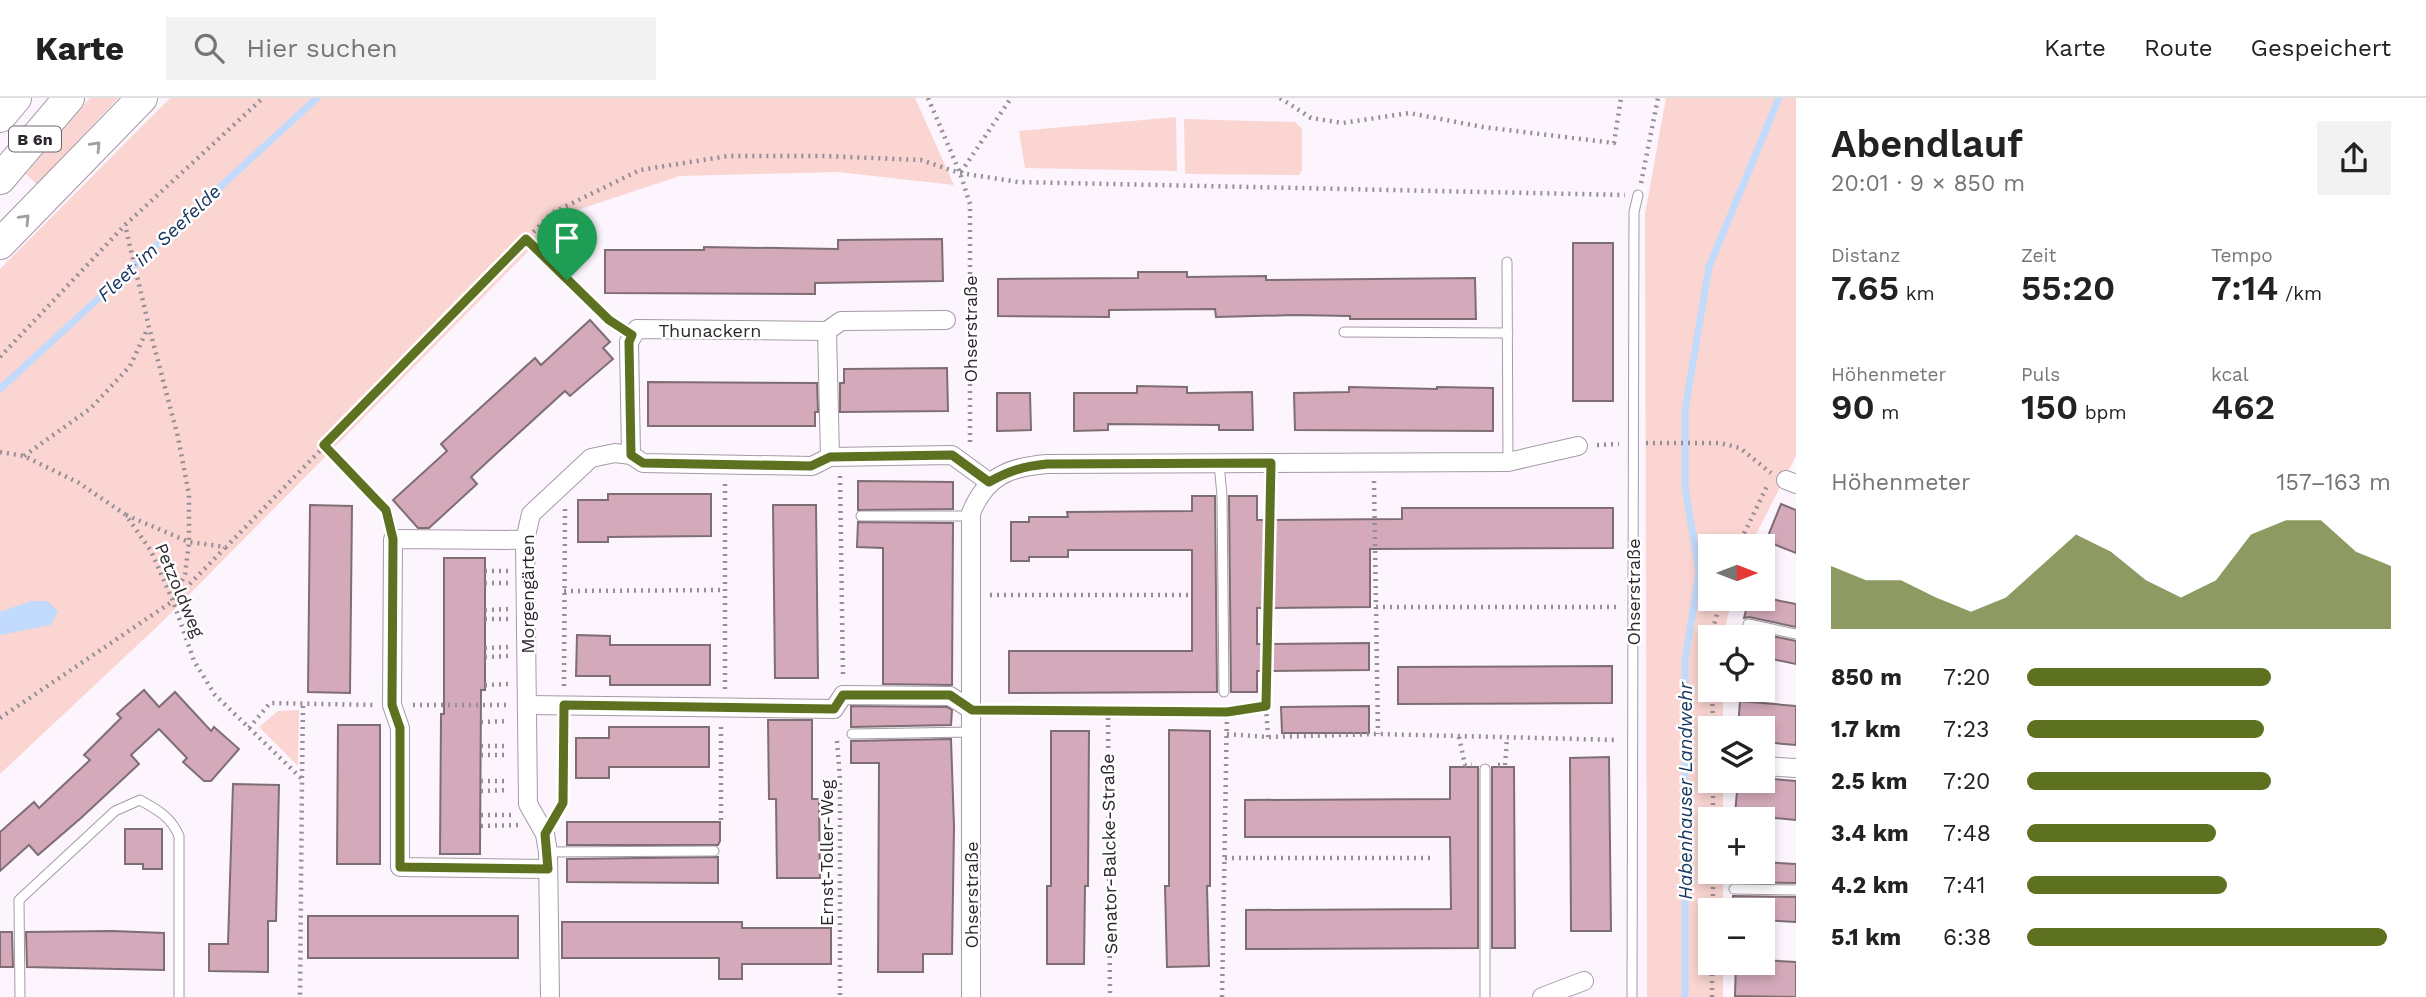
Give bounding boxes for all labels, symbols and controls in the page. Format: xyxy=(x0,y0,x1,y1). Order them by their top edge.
search box xyxy=(166,17,656,80)
text: Karte xyxy=(35,29,124,68)
icon: search xyxy=(190,29,228,67)
text: Hier suchen xyxy=(246,33,398,63)
text: Karte xyxy=(2044,34,2106,62)
text: Route xyxy=(2144,34,2213,62)
text: Gespeichert xyxy=(2251,34,2391,62)
button: share xyxy=(2317,121,2391,195)
text: Abendlauf xyxy=(1831,122,2023,166)
road number: B 6n xyxy=(9,126,61,152)
one-way arrow xyxy=(87,141,100,154)
text: 20:01 · 9 × 850 m xyxy=(1831,170,2025,197)
water label: Fleet im Seefelde xyxy=(92,180,226,306)
pin xyxy=(537,208,597,280)
one-way arrow xyxy=(16,214,29,227)
icon: arrive xyxy=(548,219,586,257)
text: Distanz xyxy=(1831,244,1900,267)
text: Zeit xyxy=(2021,244,2057,267)
text: Tempo xyxy=(2211,244,2273,267)
text: 7.65 xyxy=(1831,267,1899,309)
text: 55:20 xyxy=(2021,267,2115,309)
text: 7:14 xyxy=(2211,267,2279,309)
street label: Ohserstraße xyxy=(960,275,981,383)
text: km xyxy=(1899,282,1935,305)
text: /km xyxy=(2279,282,2322,305)
street label: Thunackern xyxy=(659,320,761,341)
text: Höhenmeter xyxy=(1831,363,1946,386)
text: Puls xyxy=(2021,363,2060,386)
text: kcal xyxy=(2211,363,2249,386)
text: 90 xyxy=(1831,386,1875,428)
text: 150 xyxy=(2021,386,2078,428)
text: 462 xyxy=(2211,386,2275,428)
text: m xyxy=(1875,401,1899,424)
text: bpm xyxy=(2078,401,2127,424)
text: Höhenmeter xyxy=(1831,469,1970,496)
text: 157–163 m xyxy=(2276,469,2391,496)
street label: Morgengärten xyxy=(517,534,538,654)
north arrow xyxy=(1698,534,1774,611)
map controls xyxy=(1698,534,1775,975)
street label: Ohserstraße xyxy=(1623,538,1644,646)
street label: Petzoldweg xyxy=(151,540,209,641)
button: locate xyxy=(1698,625,1775,702)
text: 850 m xyxy=(1831,664,1902,691)
text: 7:20 xyxy=(1943,664,1990,691)
water label: Habenhauser Landwehr xyxy=(1674,682,1697,900)
button: layers xyxy=(1698,716,1775,793)
text: 1.7 km xyxy=(1831,716,1901,743)
text: 7:23 xyxy=(1943,716,1990,743)
street label: Senator-Balcke-Straße xyxy=(1097,753,1121,955)
text: 2.5 km xyxy=(1831,768,1907,795)
text: 7:20 xyxy=(1943,768,1990,795)
street label: Ernst-Toller-Weg xyxy=(816,779,837,926)
button: + xyxy=(1698,807,1775,884)
text: 3.4 km xyxy=(1831,820,1909,847)
text: 7:48 xyxy=(1943,820,1991,847)
street label: Ohserstraße xyxy=(961,841,982,949)
text: 4.2 km xyxy=(1831,872,1909,899)
text: 7:41 xyxy=(1943,872,1985,899)
button: − xyxy=(1698,898,1775,975)
text: 5.1 km xyxy=(1831,924,1901,951)
text: 6:38 xyxy=(1943,924,1991,951)

